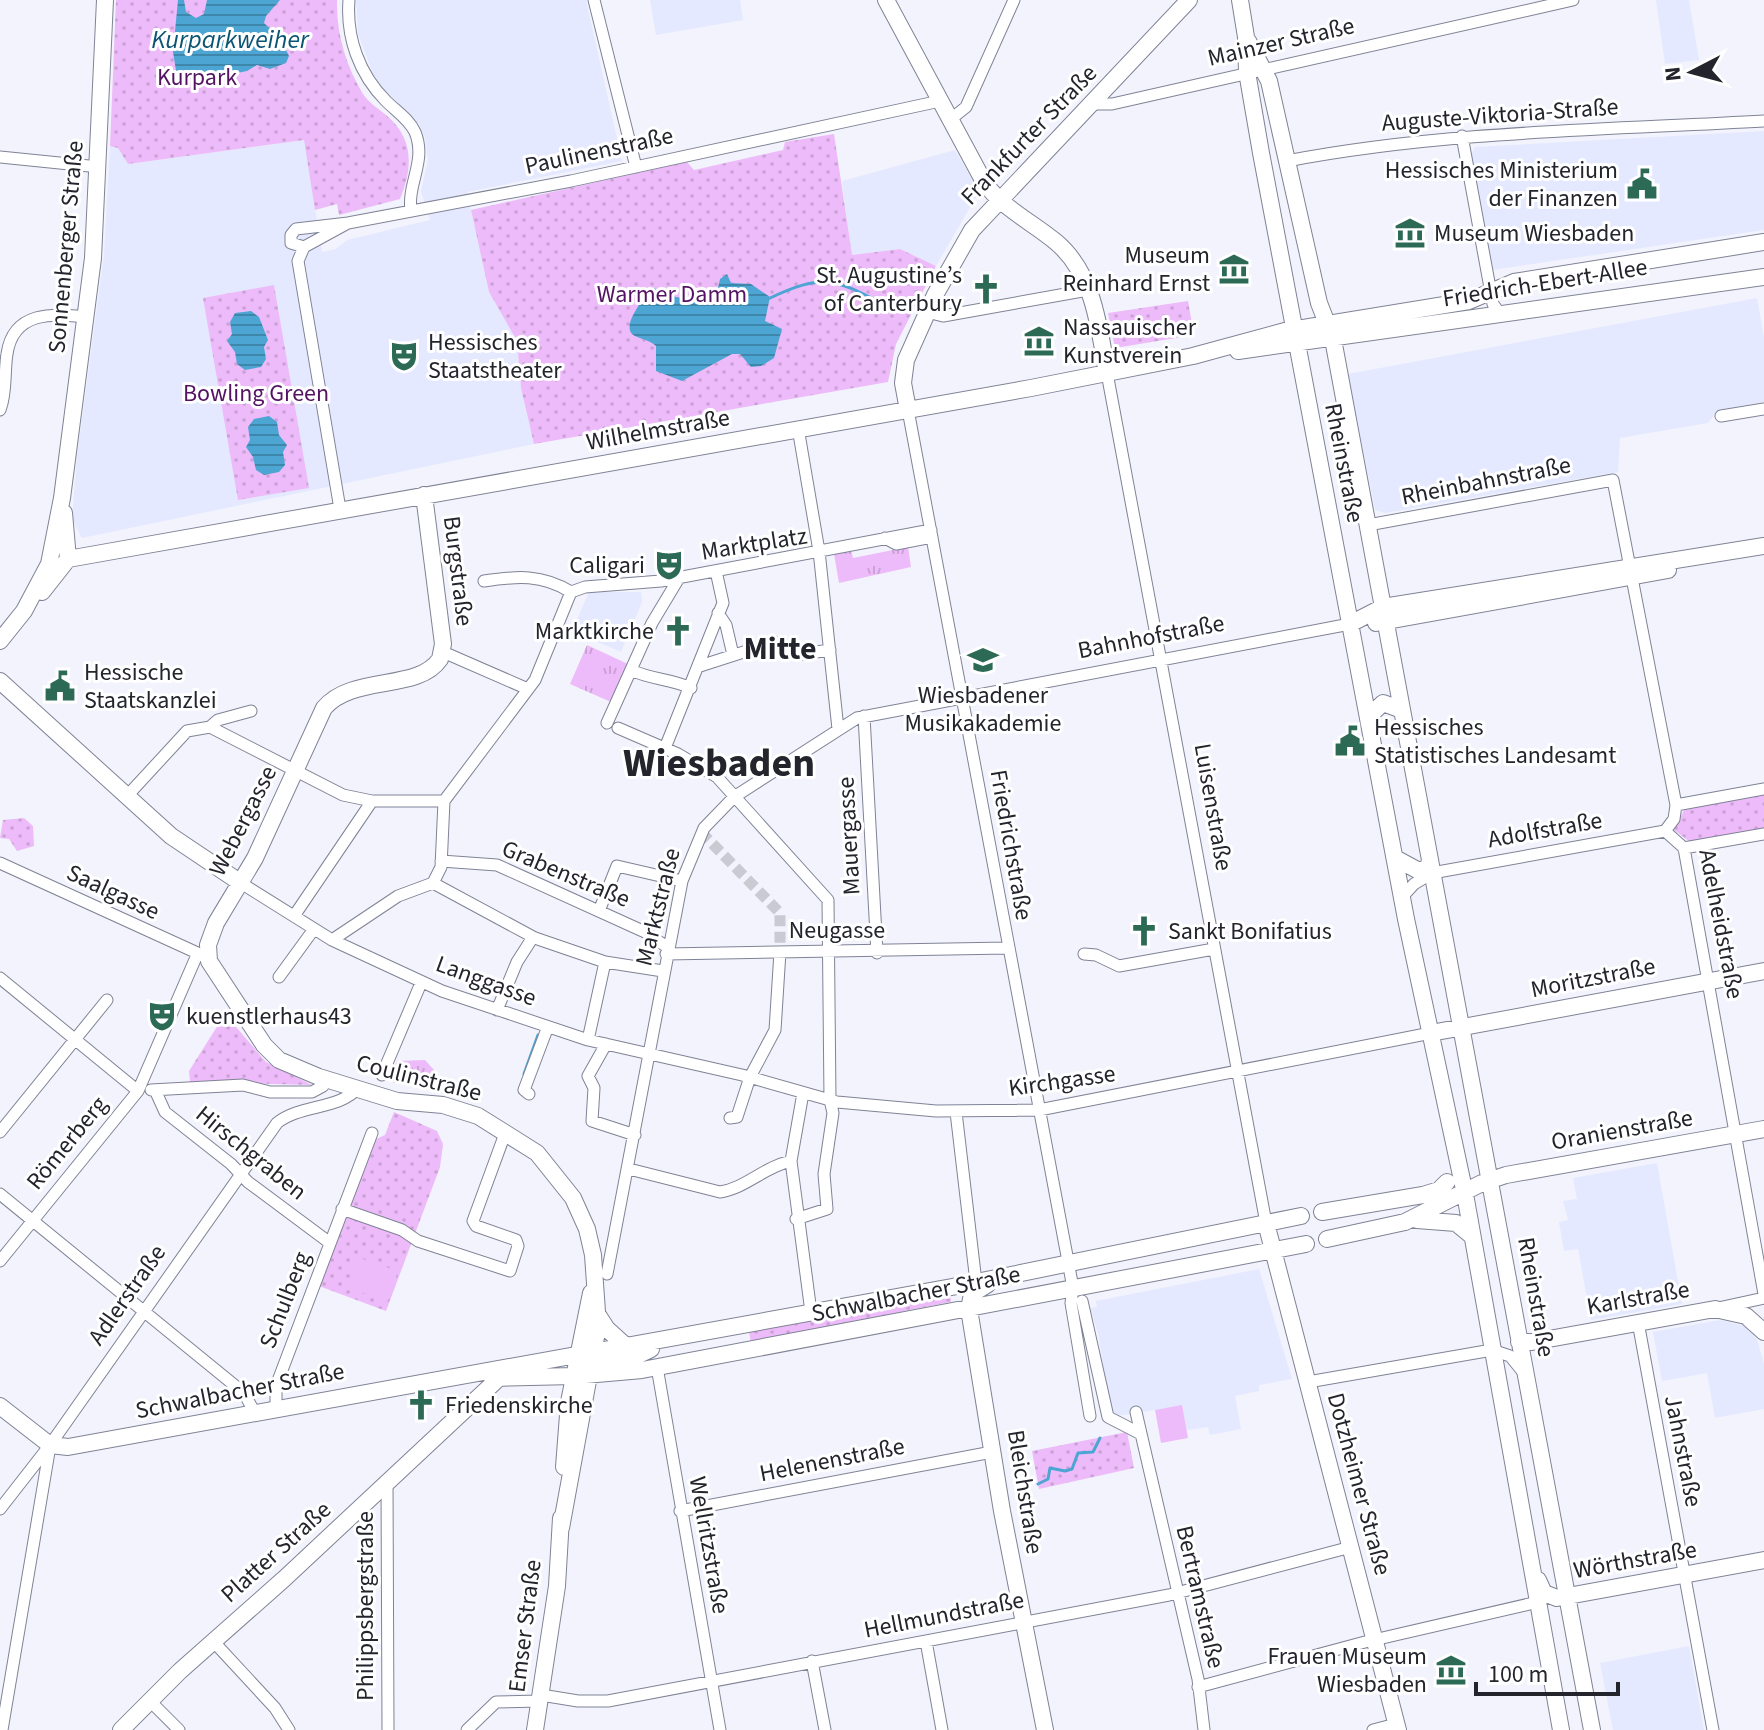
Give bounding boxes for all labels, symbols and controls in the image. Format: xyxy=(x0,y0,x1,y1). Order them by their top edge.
street label: Mainzer Straße xyxy=(1204,8,1358,76)
water label: Kurparkweiher xyxy=(151,21,310,58)
north arrow xyxy=(1652,32,1732,112)
street label: Frankfurter Straße xyxy=(953,57,1105,213)
park label: Kurpark xyxy=(157,60,237,95)
text: N xyxy=(1656,65,1690,83)
street label: Auguste-Viktoria-Straße xyxy=(1380,89,1620,141)
street label: Paulinenstraße xyxy=(521,118,677,184)
street label: Sonnenberger Straße xyxy=(39,139,93,355)
place label: Hessisches Ministerium der Finanzen xyxy=(1385,153,1618,216)
public building icon: Hessisches Ministerium der Finanzen xyxy=(1625,167,1659,201)
museum icon: Museum Wiesbaden xyxy=(1393,216,1427,250)
place label: Museum Wiesbaden xyxy=(1434,216,1634,251)
place label: Museum Reinhard Ernst xyxy=(1062,238,1210,301)
street label: Friedrich-Ebert-Allee xyxy=(1440,250,1650,316)
museum icon: Museum Reinhard Ernst xyxy=(1217,252,1251,286)
place label: St. Augustine’s of Canterbury xyxy=(816,258,962,321)
church icon: St. Augustine’s of Canterbury xyxy=(969,272,1003,306)
park label: Warmer Damm xyxy=(597,277,747,312)
place label: Nassauischer Kunstverein xyxy=(1063,310,1197,373)
museum icon: Nassauischer Kunstverein xyxy=(1022,324,1056,358)
place label: Hessisches Staatstheater xyxy=(428,325,562,388)
theatre icon: Hessisches Staatstheater xyxy=(387,339,421,373)
park label: Bowling Green xyxy=(183,376,329,411)
street label: Wilhelmstraße xyxy=(583,400,733,460)
street label: Rheinstraße xyxy=(1315,400,1373,526)
street label: Rheinbahnstraße xyxy=(1398,447,1574,515)
street label: Burgstraße xyxy=(434,514,482,628)
street label: Marktplatz xyxy=(698,518,810,570)
place label: Caligari xyxy=(569,548,645,583)
theatre icon: Caligari xyxy=(652,548,686,582)
street label: Bahnhofstraße xyxy=(1075,606,1227,668)
place label: Marktkirche xyxy=(535,614,654,649)
church icon: Marktkirche xyxy=(661,614,695,648)
district label: Mitte xyxy=(743,626,817,672)
school or university icon: Wiesbadener Musikakademie xyxy=(966,643,1000,677)
place label: Hessische Staatskanzlei xyxy=(84,655,217,718)
public building icon: Hessische Staatskanzlei xyxy=(43,669,77,703)
place label: Wiesbadener Musikakademie xyxy=(905,678,1061,741)
place label: Hessisches Statistisches Landesamt xyxy=(1374,710,1616,773)
public building icon: Hessisches Statistisches Landesamt xyxy=(1333,724,1367,758)
district label: Wiesbaden xyxy=(623,735,815,792)
street label: Luisenstraße xyxy=(1185,741,1241,873)
street label: Webergasse xyxy=(200,760,286,882)
street label: Friedrichstraße xyxy=(981,767,1041,923)
street label: Mauergasse xyxy=(828,776,870,896)
street label: Adolfstraße xyxy=(1485,803,1605,857)
street label: Grabenstraße xyxy=(496,831,636,917)
street label: Marktstraße xyxy=(626,844,690,970)
street label: Adelheidstraße xyxy=(1689,846,1753,1002)
street label: Saalgasse xyxy=(61,855,165,929)
street label: Neugasse xyxy=(789,913,885,948)
church icon: Sankt Bonifatius xyxy=(1127,914,1161,948)
place label: Sankt Bonifatius xyxy=(1168,914,1332,949)
street label: Langgasse xyxy=(431,947,541,1015)
street label: Moritzstraße xyxy=(1528,949,1658,1007)
theatre icon: kuenstlerhaus43 xyxy=(145,999,179,1033)
place label: kuenstlerhaus43 xyxy=(186,999,352,1034)
street label: Coulinstraße xyxy=(353,1046,485,1110)
street label: Kirchgasse xyxy=(1006,1056,1118,1106)
street label: Römerberg xyxy=(18,1088,116,1198)
street label: Hirschgraben xyxy=(188,1097,314,1209)
street label: Oranienstraße xyxy=(1548,1100,1696,1160)
street label: Rheinstraße xyxy=(1508,1234,1564,1360)
street label: Adlerstraße xyxy=(79,1237,175,1353)
street label: Schulberg xyxy=(251,1246,319,1354)
street label: Schwalbacher Straße xyxy=(809,1257,1023,1331)
street label: Karlstraße xyxy=(1584,1272,1692,1324)
street label: Schwalbacher Straße xyxy=(133,1354,347,1428)
church icon: Friedenskirche xyxy=(404,1388,438,1422)
place label: Friedenskirche xyxy=(445,1388,593,1423)
street label: Dotzheimer Straße xyxy=(1318,1389,1400,1579)
street label: Jahnstraße xyxy=(1655,1392,1711,1510)
street label: Bleichstraße xyxy=(998,1427,1052,1557)
street label: Helenenstraße xyxy=(757,1429,907,1491)
street label: Wellritzstraße xyxy=(680,1474,738,1616)
street label: Platter Straße xyxy=(213,1493,339,1611)
street label: Philippsbergstraße xyxy=(348,1511,383,1701)
street label: Bertramstraße xyxy=(1167,1522,1233,1672)
street label: Wörthstraße xyxy=(1571,1532,1699,1588)
street label: Emser Straße xyxy=(499,1558,551,1694)
street label: Hellmundstraße xyxy=(861,1582,1027,1648)
place label: Frauen Museum Wiesbaden xyxy=(1267,1639,1427,1702)
scale bar xyxy=(1476,1646,1618,1696)
museum icon: Frauen Museum Wiesbaden xyxy=(1434,1653,1468,1687)
text: 100 m xyxy=(1488,1657,1548,1692)

